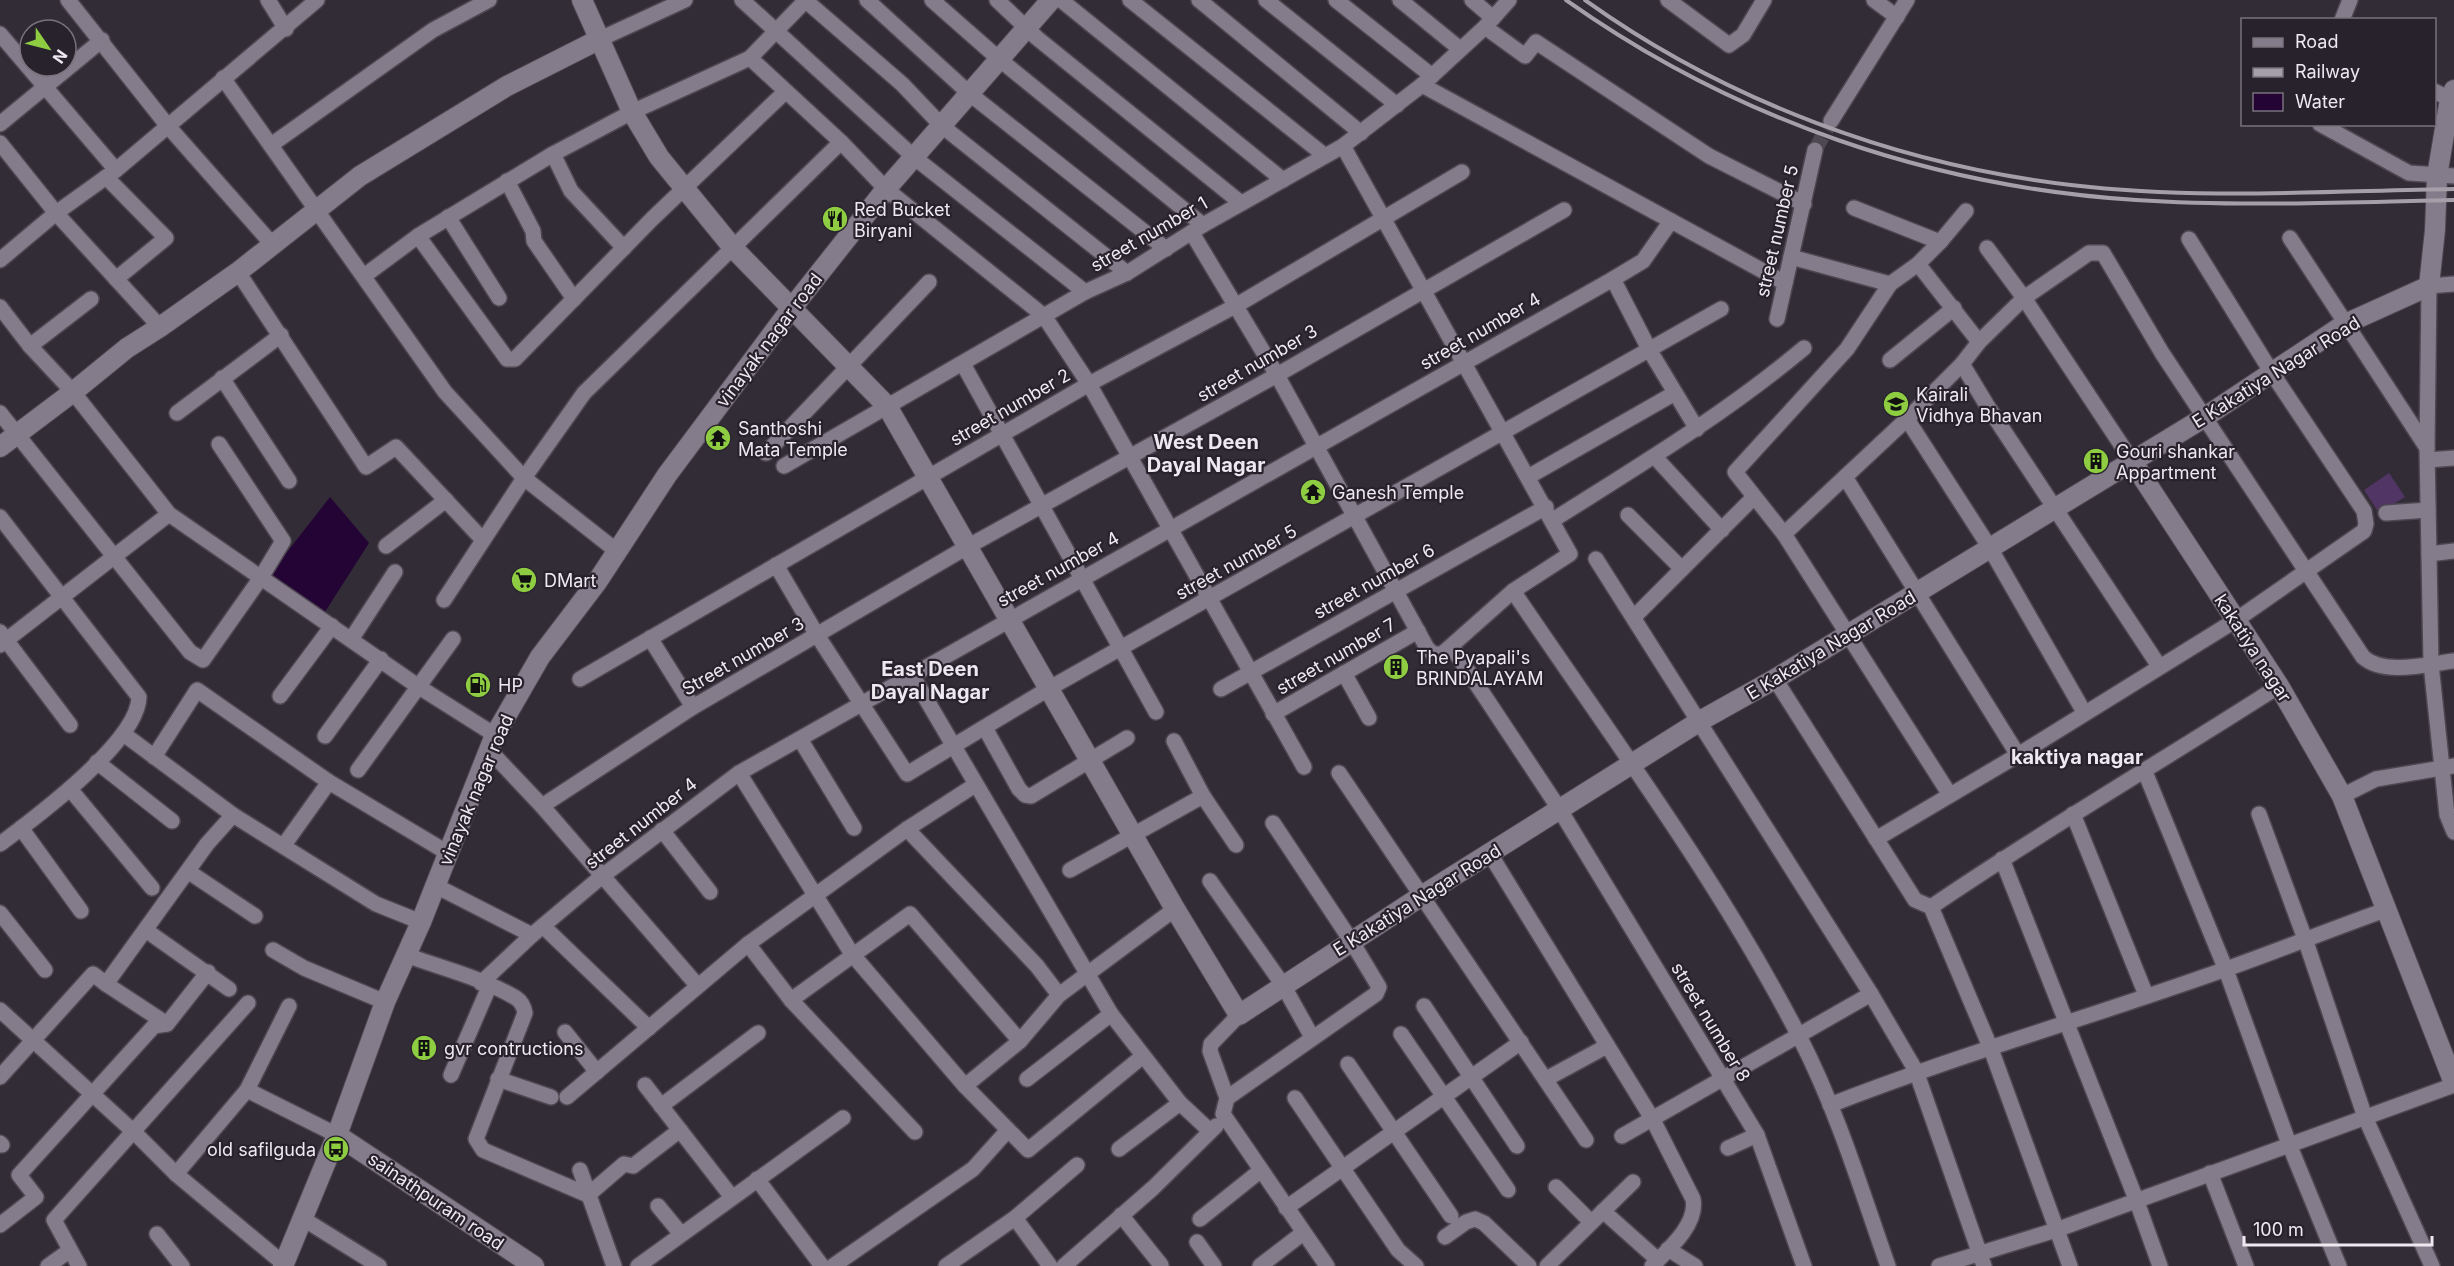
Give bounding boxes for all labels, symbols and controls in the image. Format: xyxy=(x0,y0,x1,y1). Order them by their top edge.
north arrow xyxy=(18,18,78,78)
legend xyxy=(2241,18,2436,126)
text: Road xyxy=(2295,31,2338,52)
text: N xyxy=(49,46,72,67)
text: Railway xyxy=(2295,61,2360,82)
text: Water xyxy=(2295,91,2345,112)
street label: street number 5 xyxy=(1752,163,1802,299)
street label: street number 1 xyxy=(1087,192,1211,276)
place label: Red Bucket Biryani xyxy=(854,199,951,241)
restaurant icon: Red Bucket Biryani xyxy=(820,204,850,234)
street label: vinayak nagar road xyxy=(712,269,826,411)
street label: street number 4 xyxy=(1416,288,1544,374)
street label: E Kakatiya Nagar Road xyxy=(2188,312,2364,432)
street label: street number 3 xyxy=(1193,320,1321,406)
street label: street number 2 xyxy=(946,364,1074,450)
place label: Kairali Vidhya Bhavan xyxy=(1916,384,2042,426)
school or university icon: Kairali Vidhya Bhavan xyxy=(1881,389,1911,419)
place label: Santhoshi Mata Temple xyxy=(738,418,848,460)
temple icon: Santhoshi Mata Temple xyxy=(703,423,733,453)
district label: West Deen Dayal Nagar xyxy=(1147,430,1265,477)
place label: Gouri shankar Appartment xyxy=(2116,441,2235,483)
building icon: Gouri shankar Appartment xyxy=(2081,446,2111,476)
temple icon: Ganesh Temple xyxy=(1298,477,1328,507)
place label: Ganesh Temple xyxy=(1332,482,1464,503)
street label: street number 5 xyxy=(1172,520,1300,604)
street label: street number 4 xyxy=(994,527,1122,611)
street label: street number 6 xyxy=(1310,539,1438,623)
supermarket icon: DMart xyxy=(509,565,539,595)
place label: DMart xyxy=(544,570,596,591)
street label: E Kakatiya Nagar Road xyxy=(1743,586,1919,704)
street label: kakatiya nagar xyxy=(2210,590,2296,706)
street label: Street number 3 xyxy=(678,613,808,699)
street label: street number 7 xyxy=(1273,613,1399,699)
place label: The Pyapali's BRINDALAYAM xyxy=(1416,647,1543,689)
building icon: The Pyapali's BRINDALAYAM xyxy=(1381,652,1411,682)
district label: East Deen Dayal Nagar xyxy=(871,657,989,704)
fuel station icon: HP xyxy=(463,670,493,700)
place label: HP xyxy=(498,675,523,696)
street label: vinayak nagar road xyxy=(435,711,517,869)
district label: kaktiya nagar xyxy=(2011,745,2143,769)
street label: street number 4 xyxy=(581,773,701,873)
street label: E Kakatiya Nagar Road xyxy=(1329,840,1505,960)
street label: street number 8 xyxy=(1667,959,1755,1085)
building icon: gvr contructions xyxy=(409,1033,439,1063)
place label: gvr contructions xyxy=(444,1038,583,1059)
bus stop icon: old safilguda xyxy=(321,1134,351,1164)
place label: old safilguda xyxy=(207,1139,316,1160)
street label: sainathpuram road xyxy=(364,1148,508,1254)
scale bar xyxy=(2244,1209,2432,1247)
text: 100 m xyxy=(2253,1219,2304,1240)

